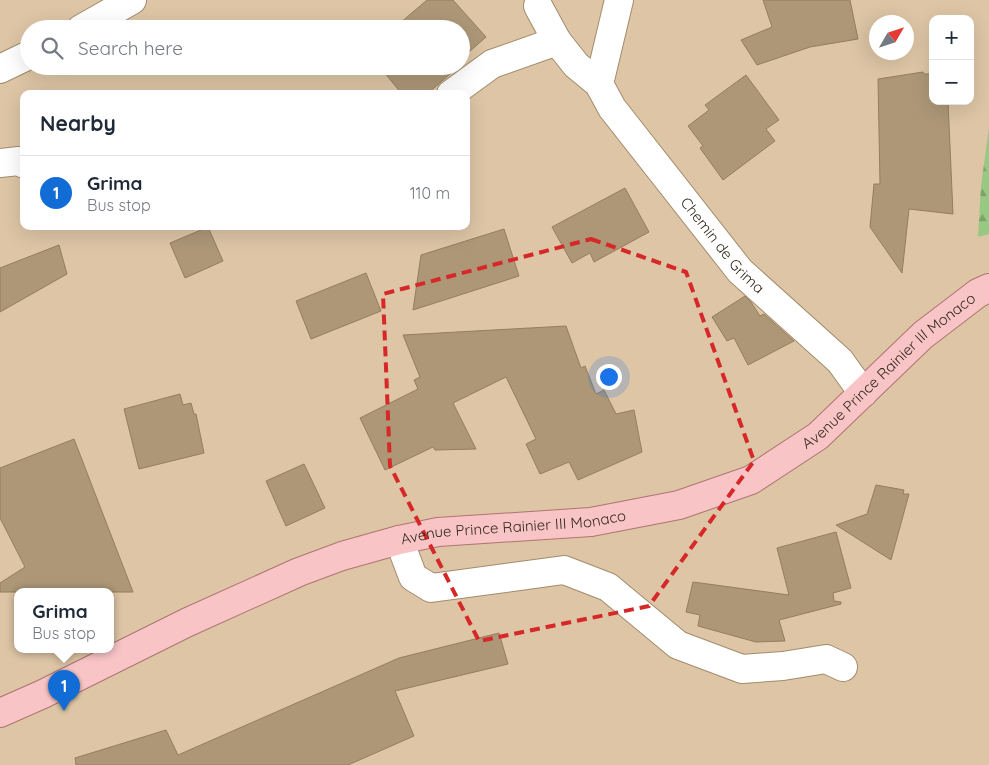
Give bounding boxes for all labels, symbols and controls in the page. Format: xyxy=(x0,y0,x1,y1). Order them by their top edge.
north arrow xyxy=(869,15,914,60)
map controls xyxy=(929,15,974,105)
button: + xyxy=(929,15,974,60)
search box xyxy=(20,20,470,75)
icon: search xyxy=(38,34,66,62)
text: Search here xyxy=(78,36,183,60)
button: − xyxy=(929,60,974,105)
text: Nearby xyxy=(40,110,116,136)
text: Grima xyxy=(87,171,142,195)
text: 1 xyxy=(53,183,59,203)
text: 110 m xyxy=(410,183,450,203)
street label: Chemin de Grima xyxy=(677,193,769,297)
text: Bus stop xyxy=(87,195,151,215)
street label: Avenue Prince Rainier III Monaco xyxy=(798,288,979,453)
your location xyxy=(596,364,622,390)
street label: Avenue Prince Rainier III Monaco xyxy=(399,505,628,548)
popup xyxy=(14,588,114,653)
text: Grima xyxy=(32,599,88,623)
text: Bus stop xyxy=(32,623,96,643)
pin: 1 xyxy=(48,670,80,711)

